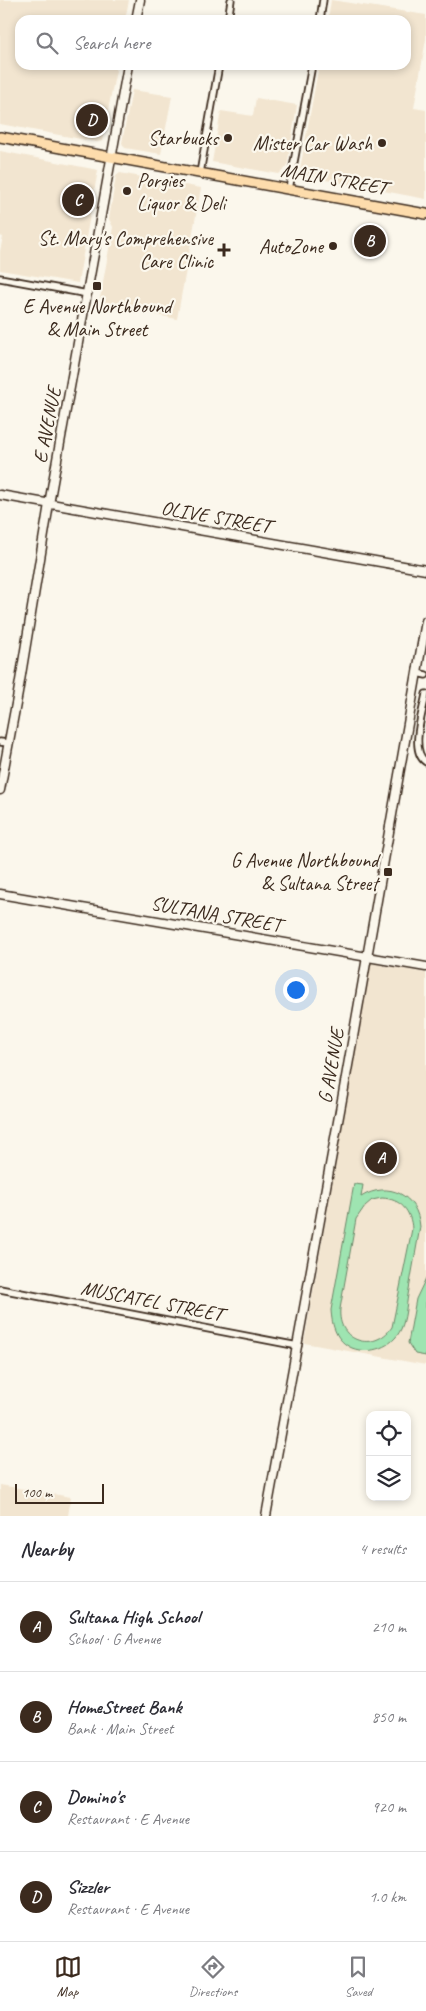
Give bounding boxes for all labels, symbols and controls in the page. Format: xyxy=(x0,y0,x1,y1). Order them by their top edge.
search box xyxy=(15,15,411,70)
icon: search xyxy=(33,29,61,57)
text: Search here xyxy=(73,31,150,55)
pin: D xyxy=(76,101,108,139)
place label: Starbucks xyxy=(148,126,220,151)
place label: Mister Car Wash xyxy=(253,131,373,156)
marker: Starbucks xyxy=(222,132,234,144)
marker: Mister Car Wash xyxy=(376,137,388,149)
street label: MAIN STREET xyxy=(279,157,394,201)
place label: Porgies Liquor & Deli xyxy=(137,168,227,216)
pin: C xyxy=(62,181,94,219)
marker: Porgies Liquor & Deli xyxy=(121,185,133,197)
pin: B xyxy=(354,222,386,260)
place label: St. Mary's Comprehensive Care Clinic xyxy=(38,226,214,274)
place label: AutoZone xyxy=(259,234,324,259)
marker: AutoZone xyxy=(327,240,339,252)
marker: St. Mary's Comprehensive Care Clinic xyxy=(217,243,231,257)
marker: E Avenue Northbound & Main Street xyxy=(91,280,103,292)
place label: E Avenue Northbound & Main Street xyxy=(23,294,174,342)
street label: E AVENUE xyxy=(27,382,67,465)
street label: OLIVE STREET xyxy=(159,495,278,540)
place label: G Avenue Northbound & Sultana Street xyxy=(231,848,381,896)
marker: G Avenue Northbound & Sultana Street xyxy=(382,866,394,878)
street label: SULTANA STREET xyxy=(149,890,288,939)
your location xyxy=(283,977,309,1003)
street label: G AVENUE xyxy=(312,1024,350,1105)
pin: A xyxy=(365,1139,397,1177)
street label: MUSCATEL STREET xyxy=(79,1275,230,1328)
map controls xyxy=(366,1411,411,1501)
button: locate xyxy=(366,1411,411,1456)
button: layers xyxy=(366,1456,411,1501)
scale bar xyxy=(15,1481,104,1504)
text: 100 m xyxy=(22,1484,52,1501)
text: Nearby xyxy=(20,1536,73,1562)
text: 4 results xyxy=(359,1539,406,1559)
text: Sultana High School xyxy=(67,1605,200,1629)
text: A xyxy=(32,1617,40,1637)
text: 210 m xyxy=(372,1617,406,1637)
text: School · G Avenue xyxy=(67,1629,161,1649)
text: HomeStreet Bank xyxy=(67,1695,182,1719)
text: B xyxy=(32,1707,40,1727)
text: 850 m xyxy=(372,1707,406,1727)
text: Bank · Main Street xyxy=(67,1719,173,1739)
text: Domino's xyxy=(67,1785,124,1809)
text: C xyxy=(32,1797,40,1817)
text: 920 m xyxy=(372,1797,406,1817)
text: Restaurant · E Avenue xyxy=(67,1809,189,1829)
text: Sizzler xyxy=(67,1875,109,1899)
text: D xyxy=(31,1887,41,1907)
text: 1.0 km xyxy=(369,1887,406,1907)
text: Restaurant · E Avenue xyxy=(67,1899,189,1919)
tab: Map xyxy=(54,1953,82,2000)
tab: Directions xyxy=(189,1953,237,2000)
tab: Saved xyxy=(344,1953,372,2000)

